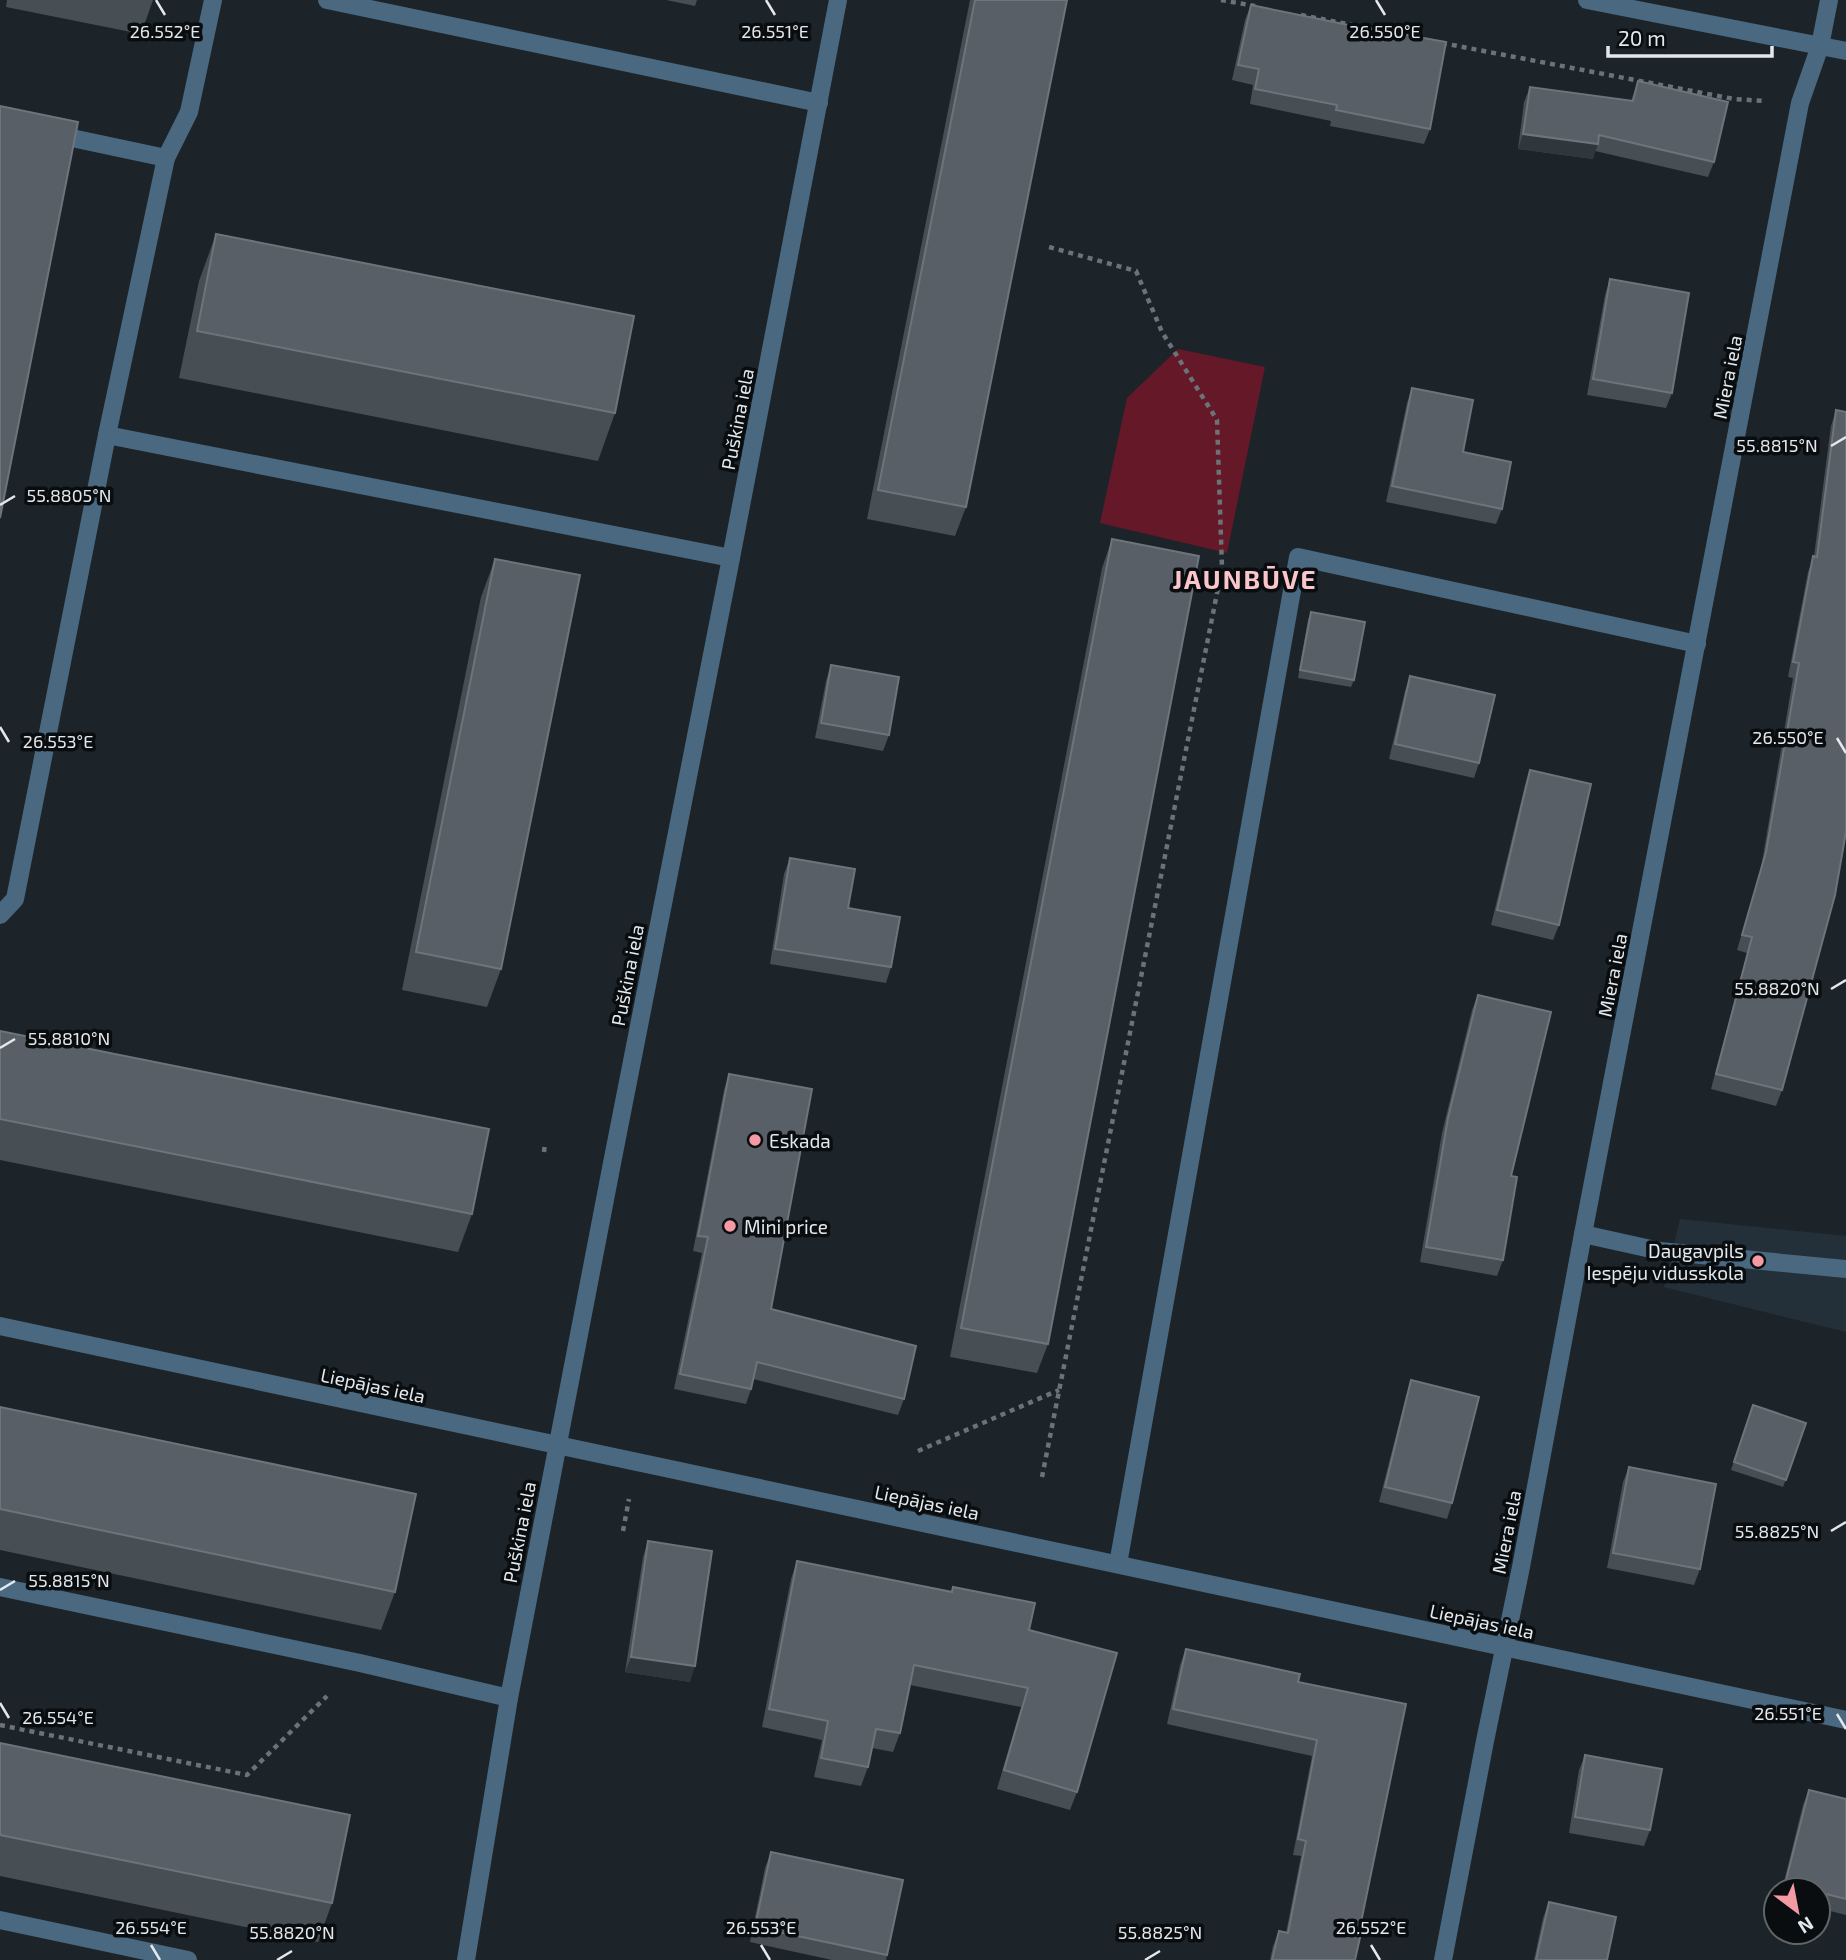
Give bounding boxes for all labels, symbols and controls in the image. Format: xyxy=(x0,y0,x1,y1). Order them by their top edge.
scale bar xyxy=(1608,14,1772,58)
text: 26.552°E xyxy=(130,20,200,42)
text: 26.551°E xyxy=(741,20,809,42)
text: 26.550°E xyxy=(1349,20,1421,42)
text: 20 m xyxy=(1618,25,1666,50)
street label: Miera iela xyxy=(1708,333,1746,421)
street label: Puškina iela xyxy=(716,366,758,472)
text: 55.8815°N xyxy=(1736,434,1818,456)
text: 55.8805°N xyxy=(27,484,112,506)
district label: JAUNBŪVE xyxy=(1172,563,1318,594)
text: 26.550°E xyxy=(1752,726,1824,748)
text: 26.553°E xyxy=(23,730,93,752)
street label: Puškina iela xyxy=(606,922,648,1028)
street label: Miera iela xyxy=(1593,931,1631,1019)
text: 55.8820°N xyxy=(1734,977,1820,999)
text: 55.8810°N xyxy=(28,1027,110,1049)
place label: Eskada xyxy=(769,1129,831,1152)
marker: Eskada xyxy=(747,1132,763,1148)
place label: Mini price xyxy=(744,1215,828,1238)
marker: Mini price xyxy=(722,1218,738,1234)
place label: Daugavpils Iespēju vidusskola xyxy=(1586,1239,1744,1284)
marker: Daugavpils Iespēju vidusskola xyxy=(1750,1253,1766,1269)
street label: Liepājas iela xyxy=(319,1363,427,1407)
street label: Puškina iela xyxy=(498,1479,540,1585)
street label: Liepājas iela xyxy=(873,1480,981,1524)
street label: Miera iela xyxy=(1487,1488,1525,1576)
text: 55.8825°N xyxy=(1735,1520,1819,1542)
text: 55.8815°N xyxy=(28,1569,110,1591)
street label: Liepājas iela xyxy=(1428,1599,1536,1643)
text: 26.551°E xyxy=(1754,1702,1822,1724)
text: 26.554°E xyxy=(22,1706,94,1728)
north arrow xyxy=(1762,1876,1832,1946)
text: N xyxy=(1794,1912,1818,1939)
text: 26.554°E xyxy=(115,1916,187,1938)
text: 26.553°E xyxy=(726,1916,796,1938)
text: 26.552°E xyxy=(1336,1916,1406,1938)
text: 55.8820°N xyxy=(249,1921,335,1943)
text: 55.8825°N xyxy=(1118,1921,1202,1943)

